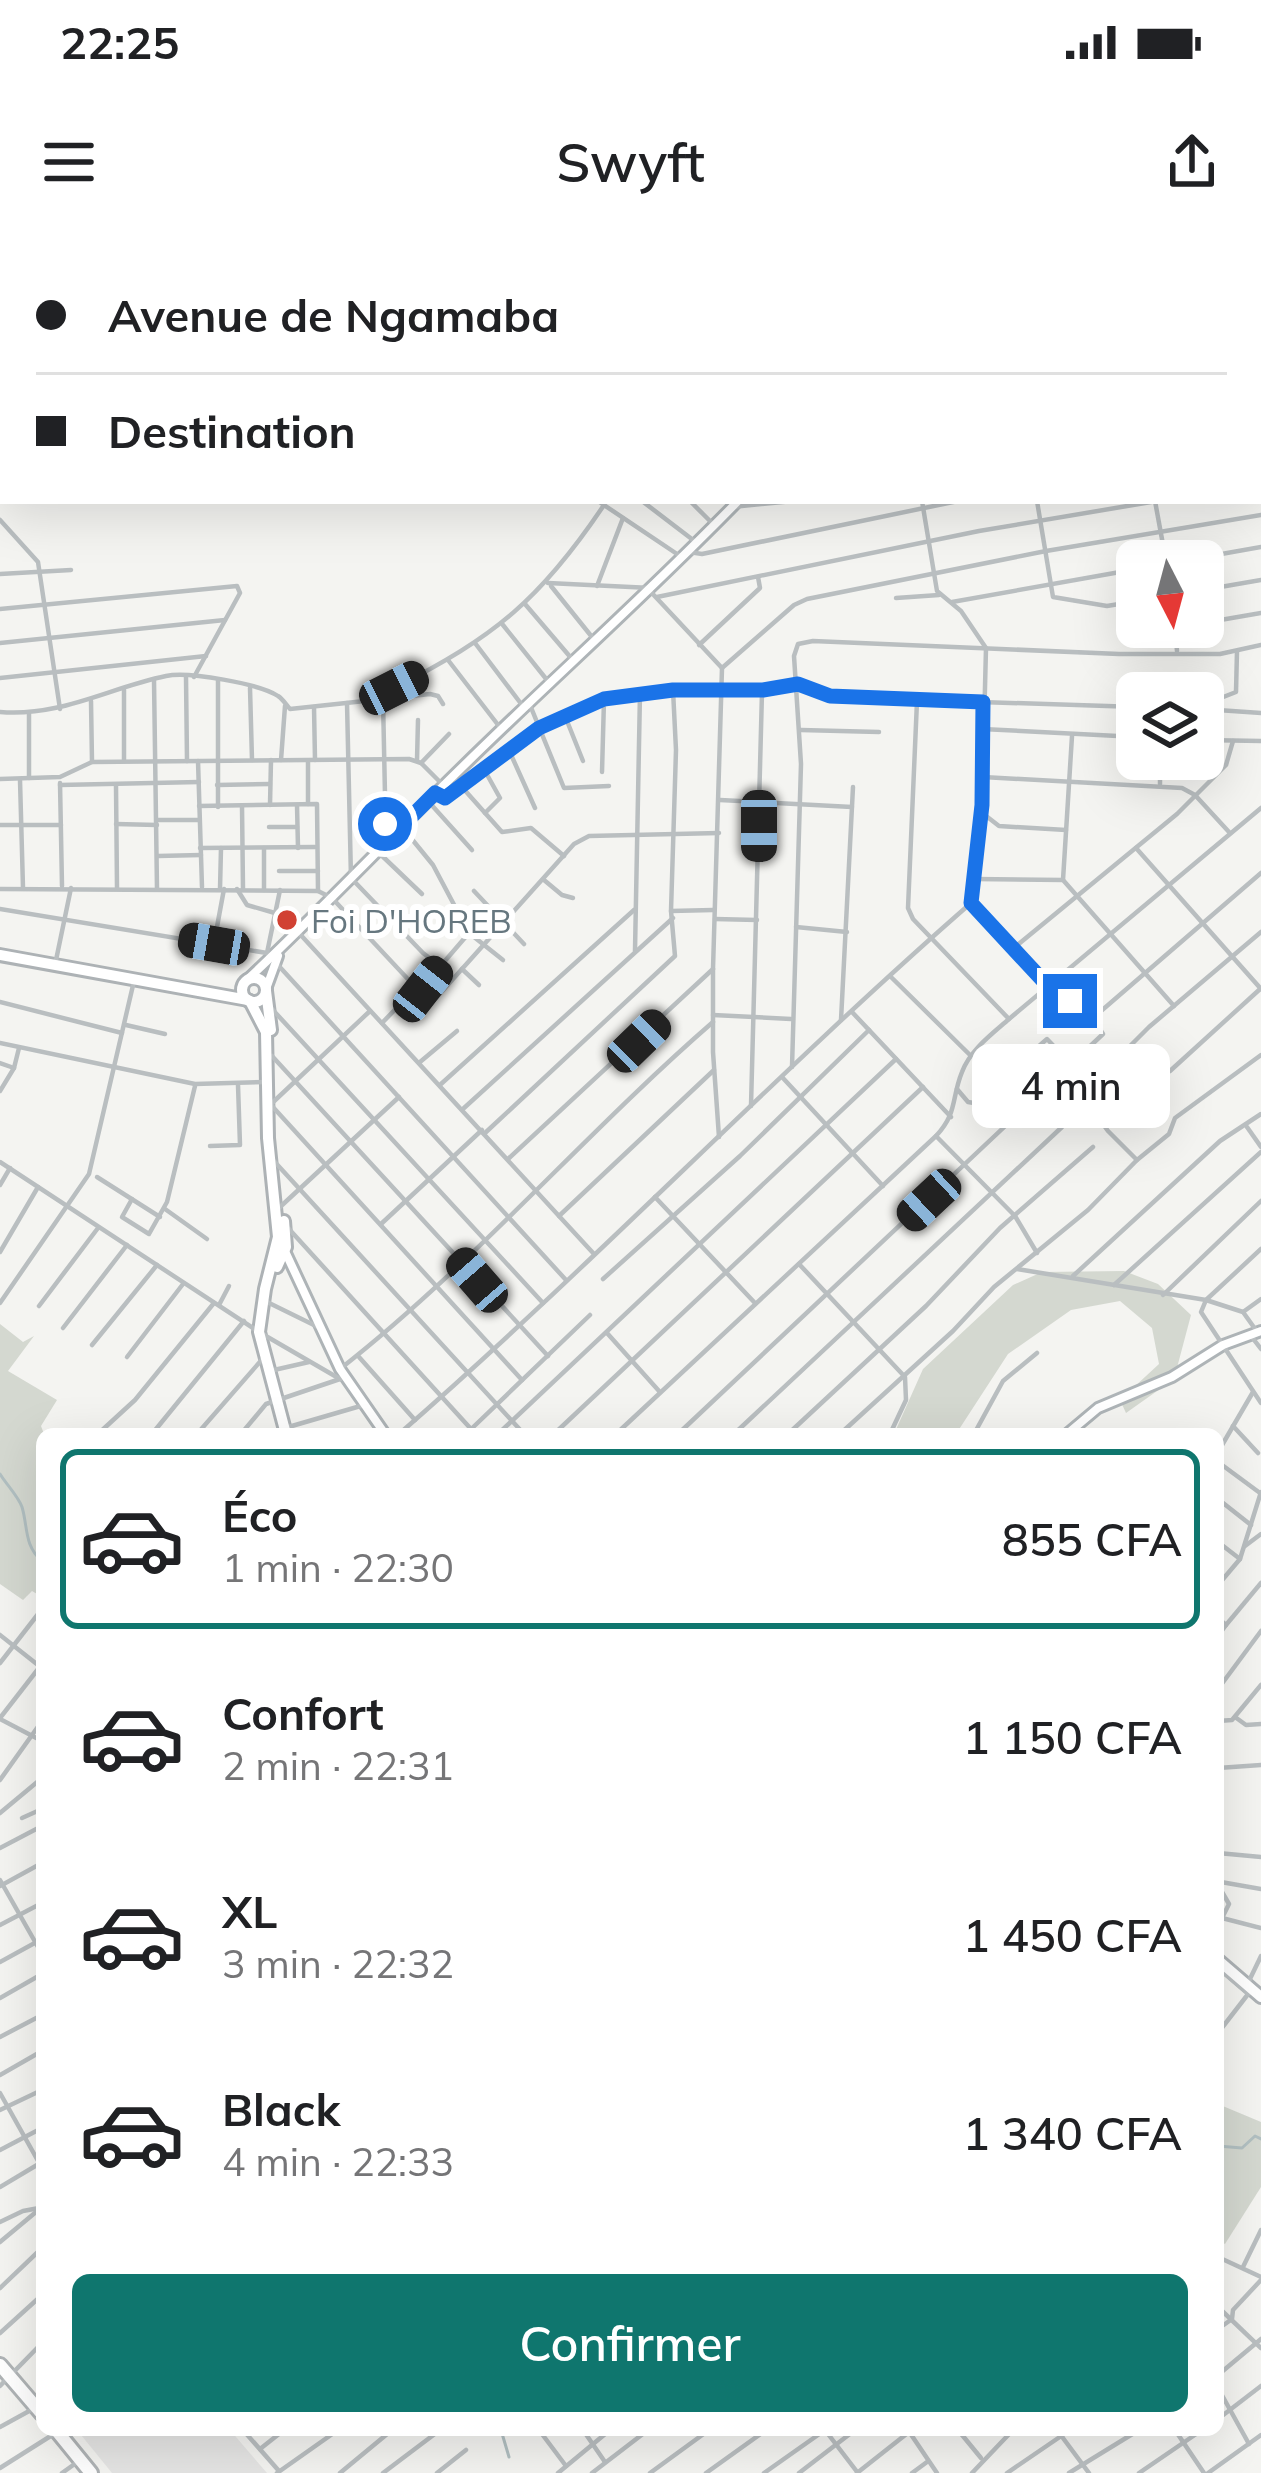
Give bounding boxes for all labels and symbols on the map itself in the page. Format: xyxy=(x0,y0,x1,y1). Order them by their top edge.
north arrow xyxy=(1116,540,1224,648)
car xyxy=(354,656,434,720)
car xyxy=(741,790,777,862)
route start xyxy=(358,797,412,851)
place label: Foi D'HOREB xyxy=(311,900,512,941)
marker: Foi D'HOREB xyxy=(274,907,300,933)
car xyxy=(175,920,253,968)
car xyxy=(387,950,459,1028)
route end xyxy=(1043,974,1097,1028)
car xyxy=(601,1003,677,1079)
callout: 4 min xyxy=(971,1043,1169,1127)
car xyxy=(890,1162,968,1238)
car xyxy=(440,1241,514,1319)

